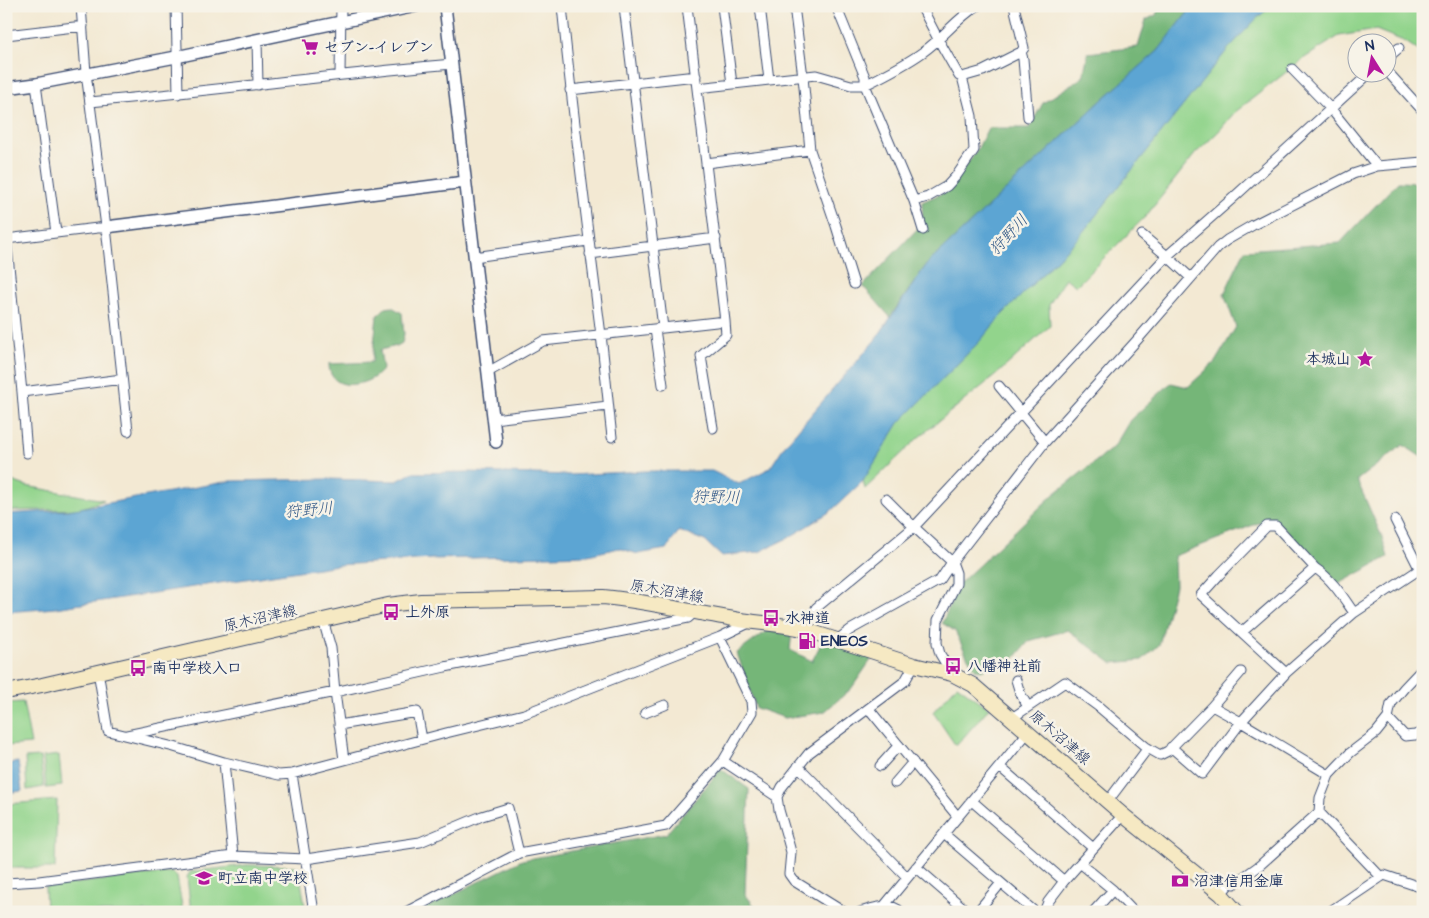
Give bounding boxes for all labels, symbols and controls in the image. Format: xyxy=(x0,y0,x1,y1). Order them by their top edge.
north arrow xyxy=(1346,32,1396,82)
text: N xyxy=(1363,36,1376,57)
supermarket icon: セブン-イレブン xyxy=(300,37,320,57)
place label: セブン-イレブン xyxy=(324,37,434,58)
water label: 狩野川 xyxy=(984,210,1033,260)
place label: 本城山 xyxy=(1306,349,1351,370)
place icon: 本城山 xyxy=(1355,349,1375,369)
water label: 狩野川 xyxy=(692,486,740,508)
water label: 狩野川 xyxy=(284,497,334,523)
street label: 原木沼津線 xyxy=(628,575,706,608)
street label: 原木沼津線 xyxy=(221,600,299,637)
bus stop icon: 上外原 xyxy=(381,602,401,622)
place label: 上外原 xyxy=(405,602,450,623)
bus stop icon: 水神道 xyxy=(761,608,781,628)
place label: 水神道 xyxy=(785,608,830,629)
fuel station icon: ENEOS xyxy=(797,631,817,651)
place label: ENEOS xyxy=(821,631,868,652)
bus stop icon: 八幡神社前 xyxy=(943,656,963,676)
place label: 八幡神社前 xyxy=(967,656,1042,677)
bus stop icon: 南中学校入口 xyxy=(128,658,148,678)
place label: 南中学校入口 xyxy=(152,658,242,679)
street label: 原木沼津線 xyxy=(1024,705,1095,770)
school or university icon: 町立南中学校 xyxy=(194,868,214,888)
place label: 町立南中学校 xyxy=(218,868,308,889)
bank icon: 沼津信用金庫 xyxy=(1170,871,1190,891)
place label: 沼津信用金庫 xyxy=(1194,871,1284,892)

